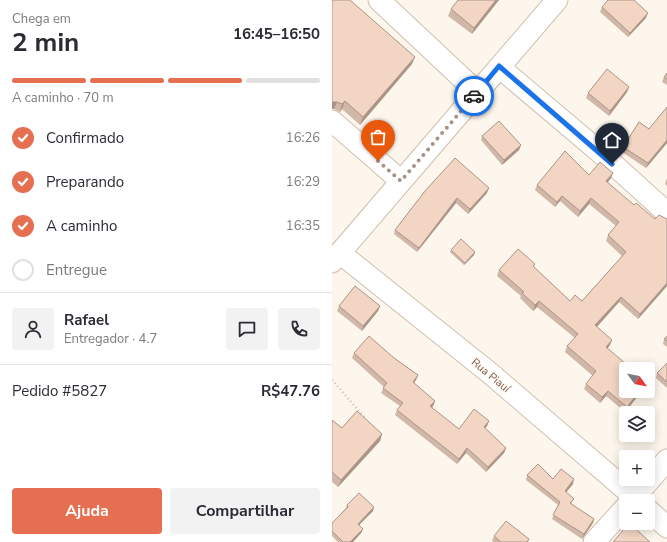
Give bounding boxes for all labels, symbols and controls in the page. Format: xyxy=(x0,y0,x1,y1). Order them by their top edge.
text: Chega em xyxy=(12,10,71,28)
text: 16:45–16:50 xyxy=(233,24,320,44)
text: 2 min xyxy=(12,25,79,60)
courier xyxy=(454,76,494,116)
icon: car xyxy=(463,85,485,107)
text: A caminho · 70 m xyxy=(12,89,114,107)
pin xyxy=(361,120,395,161)
pin xyxy=(595,123,629,164)
icon: bag xyxy=(367,126,389,148)
icon: check xyxy=(12,127,34,149)
text: Confirmado xyxy=(46,128,124,148)
text: 16:26 xyxy=(286,129,320,147)
icon: home xyxy=(601,129,623,151)
icon: check xyxy=(12,171,34,193)
text: Preparando xyxy=(46,172,124,192)
text: 16:29 xyxy=(286,173,320,191)
icon: check xyxy=(12,215,34,237)
text: A caminho xyxy=(46,216,117,236)
text: 16:35 xyxy=(286,217,320,235)
text: Entregue xyxy=(46,260,107,280)
button: person xyxy=(12,308,54,350)
button: chat xyxy=(226,308,268,350)
button: phone xyxy=(278,308,320,350)
text: Rafael xyxy=(64,310,109,330)
text: Entregador · 4.7 xyxy=(64,330,157,348)
street label: Rua Piauí xyxy=(468,355,514,397)
north arrow xyxy=(619,362,655,398)
map controls xyxy=(619,362,655,530)
text: Pedido #5827 xyxy=(12,381,107,401)
text: R$47.76 xyxy=(261,381,320,401)
button: layers xyxy=(619,406,655,442)
button: + xyxy=(619,450,655,486)
button: Ajuda xyxy=(12,488,162,534)
button: Compartilhar xyxy=(170,488,320,534)
button: − xyxy=(619,494,655,530)

